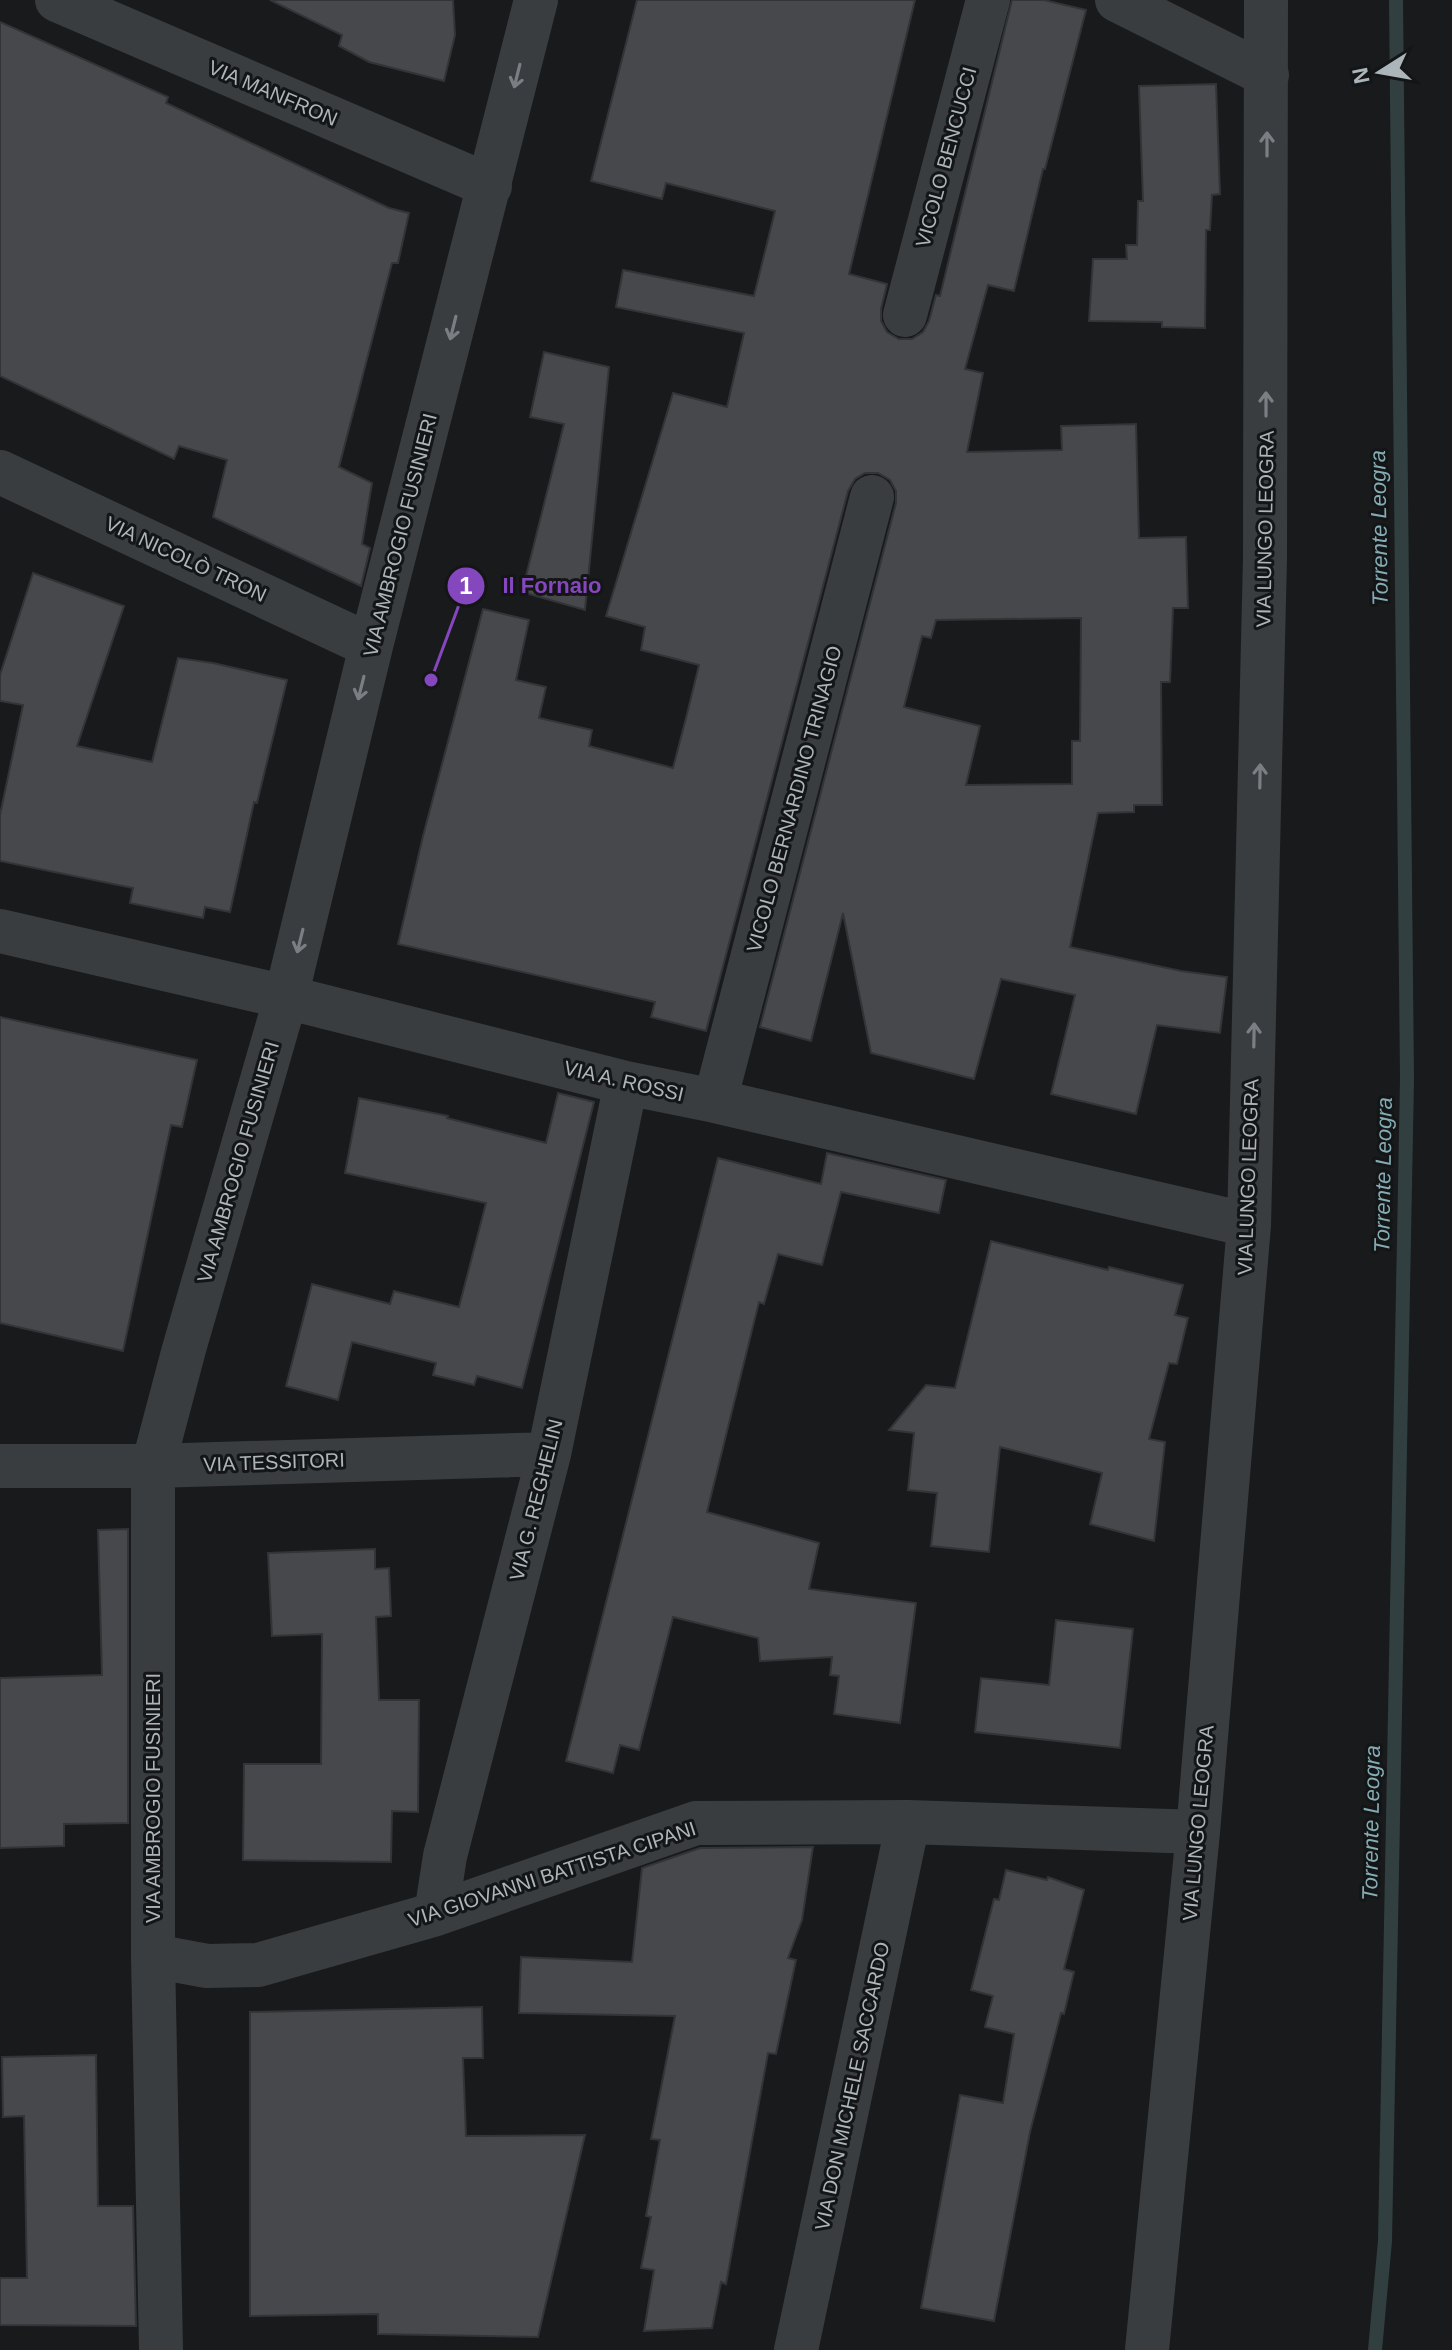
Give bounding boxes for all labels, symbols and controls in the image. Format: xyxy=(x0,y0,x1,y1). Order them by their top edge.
north arrow xyxy=(1340,32,1420,112)
street label: VIA MANFRON xyxy=(205,56,341,130)
one-way arrow xyxy=(509,62,524,88)
street label: VICOLO BENCUCCI xyxy=(911,65,981,249)
text: N xyxy=(1347,66,1375,86)
one-way arrow xyxy=(1259,131,1275,158)
one-way arrow xyxy=(445,314,460,340)
one-way arrow xyxy=(1258,391,1274,418)
street label: VIA AMBROGIO FUSINIERI xyxy=(359,411,441,659)
street label: VIA LUNGO LEOGRA xyxy=(1252,430,1278,628)
water label: Torrente Leogra xyxy=(1365,450,1393,606)
street label: VIA NICOLÒ TRON xyxy=(102,512,270,606)
callout: Il Fornaio xyxy=(446,563,617,609)
text: 1 xyxy=(459,572,473,599)
text: Il Fornaio xyxy=(503,573,602,598)
street label: VICOLO BERNARDINO TRINAGIO xyxy=(742,643,846,955)
one-way arrow xyxy=(353,675,368,700)
one-way arrow xyxy=(1252,763,1268,790)
one-way arrow xyxy=(291,927,306,953)
one-way arrow xyxy=(1246,1022,1261,1049)
street label: VIA AMBROGIO FUSINIERI xyxy=(193,1039,283,1285)
street label: VIA A. ROSSI xyxy=(562,1057,686,1105)
street label: VIA LUNGO LEOGRA xyxy=(1234,1078,1262,1276)
water label: Torrente Leogra xyxy=(1369,1097,1397,1253)
street label: VIA G. REGHELIN xyxy=(505,1417,567,1583)
street label: VIA TESSITORI xyxy=(203,1449,345,1475)
street label: VIA AMBROGIO FUSINIERI xyxy=(142,1673,164,1923)
street label: VIA LUNGO LEOGRA xyxy=(1178,1723,1218,1922)
water label: Torrente Leogra xyxy=(1357,1745,1385,1901)
street label: VIA GIOVANNI BATTISTA CIPANI xyxy=(406,1817,698,1931)
street label: VIA DON MICHELE SACCARDO xyxy=(811,1940,893,2232)

